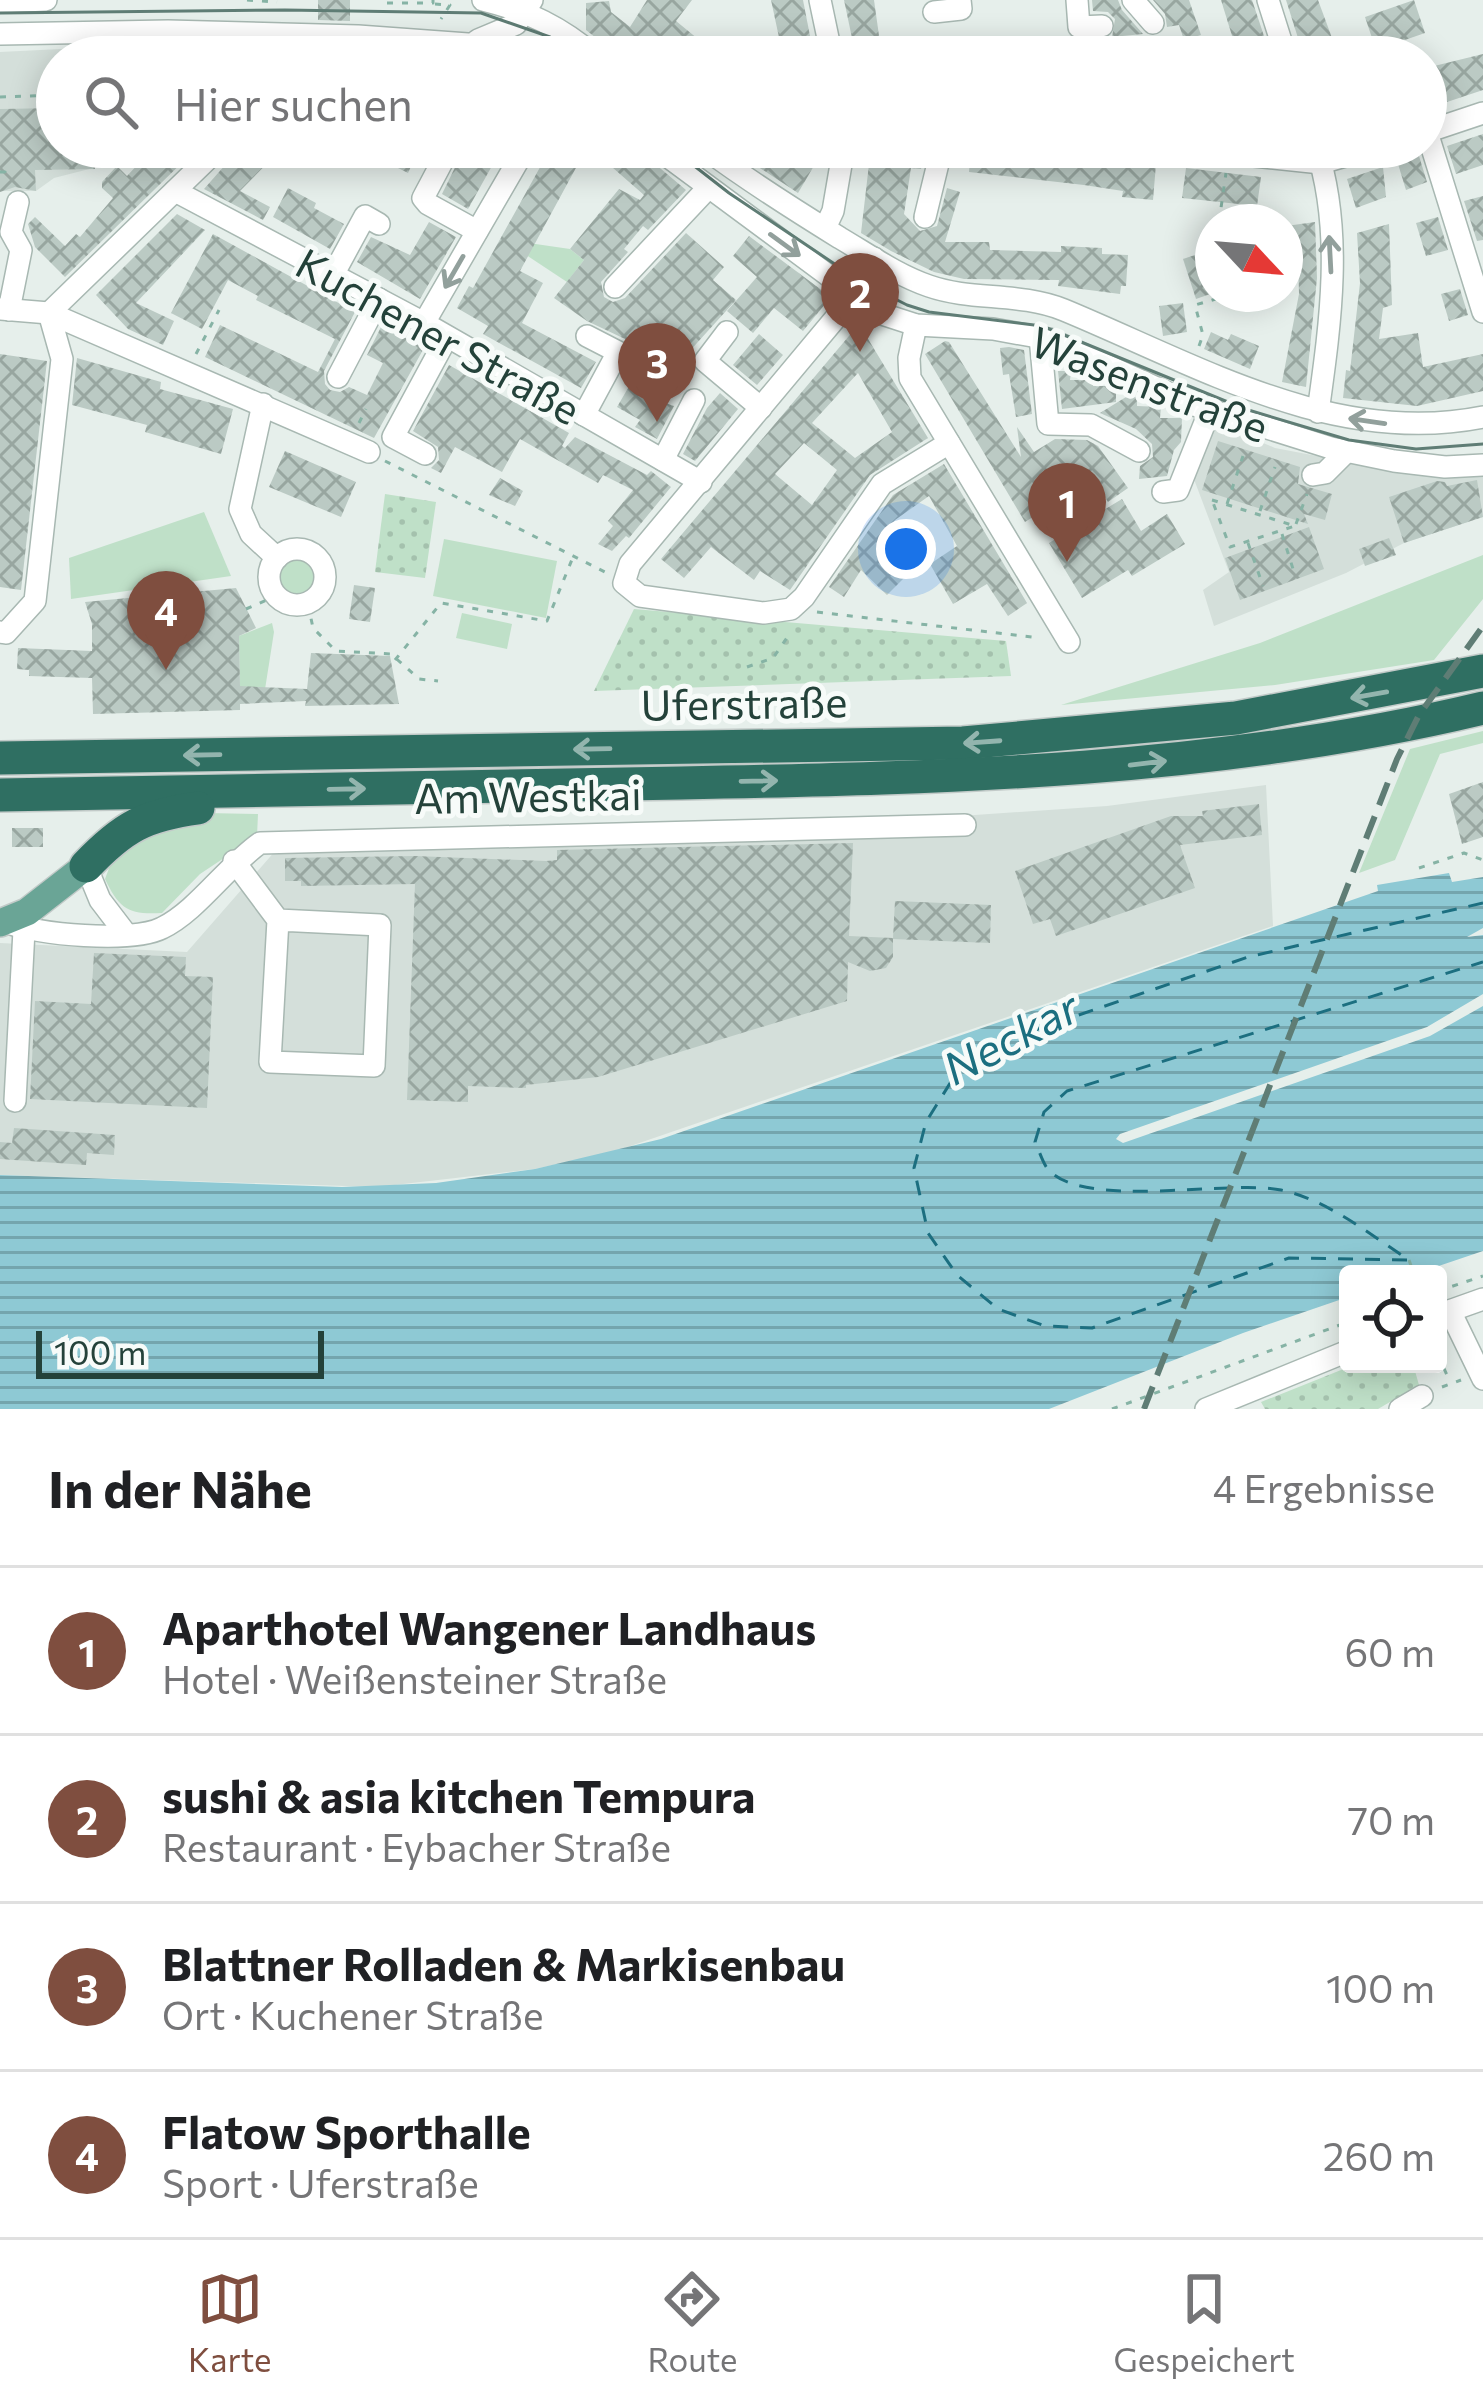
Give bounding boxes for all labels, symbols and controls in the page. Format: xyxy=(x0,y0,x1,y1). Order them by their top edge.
search box xyxy=(36,36,1447,168)
icon: search xyxy=(78,69,144,135)
text: Hier suchen xyxy=(174,75,413,130)
north arrow xyxy=(1195,204,1303,312)
one-way arrow xyxy=(768,232,800,258)
one-way arrow xyxy=(1318,235,1341,274)
street label: Kuchener Straße xyxy=(288,236,590,434)
one-way arrow xyxy=(442,253,465,288)
pin: 2 xyxy=(821,253,899,352)
street label: Wasenstraße xyxy=(1024,314,1276,452)
pin: 3 xyxy=(618,323,696,422)
one-way arrow xyxy=(1348,410,1387,432)
pin: 1 xyxy=(1028,463,1106,562)
your location xyxy=(876,519,936,579)
pin: 4 xyxy=(127,571,205,670)
street label: Uferstraße xyxy=(640,674,848,730)
one-way arrow xyxy=(1350,685,1389,708)
one-way arrow xyxy=(963,730,1002,753)
one-way arrow xyxy=(573,738,612,761)
one-way arrow xyxy=(183,744,222,767)
one-way arrow xyxy=(1128,751,1167,773)
street label: Am Westkai xyxy=(414,767,642,823)
one-way arrow xyxy=(739,770,778,793)
one-way arrow xyxy=(327,778,366,800)
water label: Neckar xyxy=(933,977,1089,1094)
map controls xyxy=(1339,1265,1447,1373)
button: locate xyxy=(1339,1265,1447,1373)
scale bar xyxy=(36,1325,324,1378)
text: 100 m xyxy=(54,1331,146,1372)
text: In der Nähe xyxy=(48,1456,312,1519)
text: 4 Ergebnisse xyxy=(1213,1463,1435,1511)
text: Aparthotel Wangener Landhaus xyxy=(162,1599,816,1654)
text: 1 xyxy=(78,1627,96,1675)
text: 60 m xyxy=(1344,1627,1435,1675)
text: Hotel · Weißensteiner Straße xyxy=(162,1654,667,1702)
text: sushi & asia kitchen Tempura xyxy=(162,1767,755,1822)
text: 2 xyxy=(76,1795,98,1843)
text: 70 m xyxy=(1348,1795,1435,1843)
text: Restaurant · Eybacher Straße xyxy=(162,1822,671,1870)
text: Blattner Rolladen & Markisenbau xyxy=(162,1935,845,1990)
text: 3 xyxy=(76,1963,98,2011)
text: 100 m xyxy=(1326,1963,1435,2011)
text: Ort · Kuchener Straße xyxy=(162,1990,543,2038)
text: Flatow Sporthalle xyxy=(162,2103,531,2158)
text: 4 xyxy=(75,2131,99,2179)
text: 260 m xyxy=(1323,2131,1435,2179)
text: Sport · Uferstraße xyxy=(162,2158,479,2206)
tab: Karte xyxy=(188,2266,271,2379)
tab: Route xyxy=(648,2266,737,2379)
tab: Gespeichert xyxy=(1114,2266,1295,2379)

